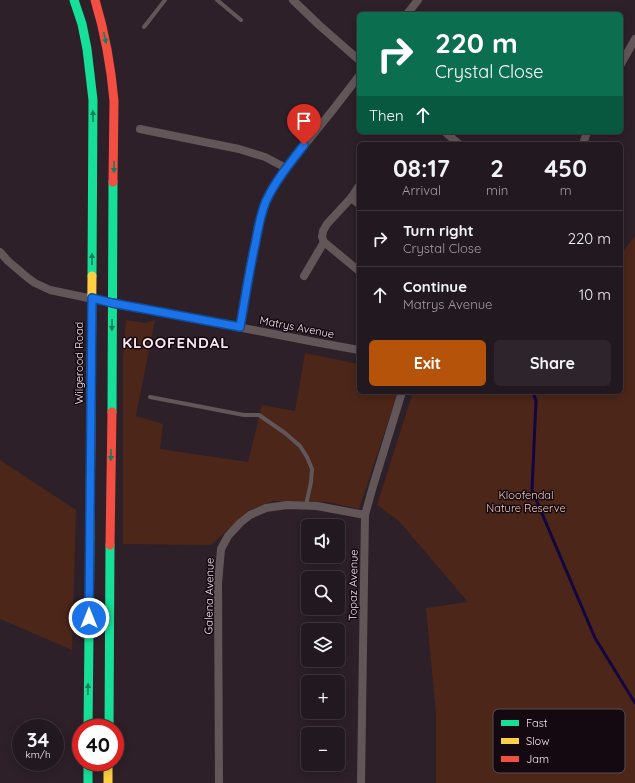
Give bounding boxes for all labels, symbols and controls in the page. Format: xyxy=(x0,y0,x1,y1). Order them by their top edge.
text: 220 m xyxy=(435,25,518,60)
icon: right xyxy=(369,28,421,80)
one-way arrow xyxy=(103,31,109,44)
text: Crystal Close xyxy=(435,60,543,83)
pin xyxy=(287,104,321,145)
icon: ahead xyxy=(412,104,434,126)
text: Then xyxy=(369,106,404,125)
one-way arrow xyxy=(90,109,96,122)
icon: arrive xyxy=(293,110,315,132)
text: 08:17 xyxy=(393,153,450,183)
text: 2 xyxy=(490,153,504,183)
text: 450 xyxy=(544,153,587,183)
one-way arrow xyxy=(111,161,117,174)
text: Arrival xyxy=(402,182,441,198)
text: min xyxy=(486,182,508,198)
text: m xyxy=(560,182,572,198)
text: Turn right xyxy=(403,221,474,240)
icon: right xyxy=(369,228,391,250)
text: 220 m xyxy=(568,229,611,248)
text: Crystal Close xyxy=(403,240,481,256)
one-way arrow xyxy=(89,252,95,265)
text: Continue xyxy=(403,277,467,296)
icon: ahead xyxy=(369,284,391,306)
text: 10 m xyxy=(579,285,611,304)
text: Matrys Avenue xyxy=(403,296,492,312)
street label: Matrys Avenue xyxy=(259,313,335,341)
one-way arrow xyxy=(109,319,115,332)
street label: Wilgerood Road xyxy=(72,322,86,404)
district label: KLOOFENDAL xyxy=(122,333,230,352)
button: Exit xyxy=(369,340,486,386)
button: Share xyxy=(494,340,611,386)
one-way arrow xyxy=(108,449,114,462)
park label: Kloofendal Nature Reserve xyxy=(486,488,566,515)
map controls xyxy=(301,519,345,771)
button: sound xyxy=(301,519,345,563)
street label: Topaz Avenue xyxy=(345,549,361,621)
street label: Galena Avenue xyxy=(201,558,217,634)
button: search xyxy=(301,571,345,615)
position arrow xyxy=(68,597,110,639)
button: layers xyxy=(301,623,345,667)
button: + xyxy=(301,675,345,719)
one-way arrow xyxy=(85,683,92,695)
legend xyxy=(493,709,625,773)
text: Fast xyxy=(526,716,548,730)
speed limit sign: 40 xyxy=(72,719,124,771)
text: 34 xyxy=(27,727,49,752)
button: − xyxy=(301,727,345,771)
text: Slow xyxy=(526,734,550,748)
text: km/h xyxy=(25,748,51,761)
text: Jam xyxy=(526,752,549,766)

